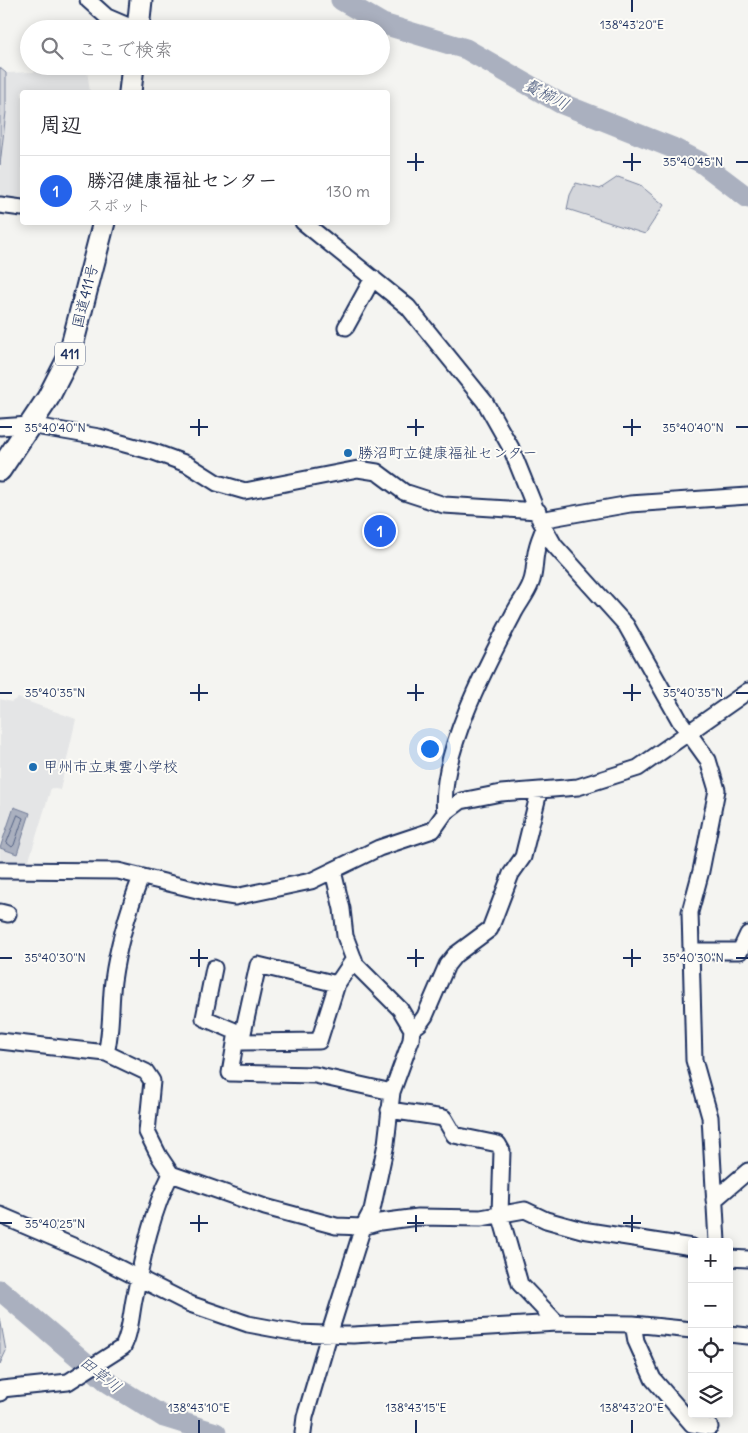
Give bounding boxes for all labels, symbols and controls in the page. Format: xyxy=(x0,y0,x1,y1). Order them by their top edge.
text: 138°43'20"E xyxy=(600,17,664,32)
search box xyxy=(20,20,390,75)
icon: search xyxy=(38,34,66,62)
text: ここで検索 xyxy=(78,37,173,61)
water label: 鬢櫛川 xyxy=(521,74,573,114)
text: 周辺 xyxy=(40,111,82,138)
text: 35°40'45"N xyxy=(663,154,723,169)
text: 勝沼健康福祉センター xyxy=(87,168,277,192)
text: 1 xyxy=(53,181,59,201)
text: 130 m xyxy=(326,181,370,201)
text: スポット xyxy=(87,195,151,215)
street label: 国道411号 xyxy=(67,262,102,330)
road number: 411 xyxy=(55,342,85,366)
text: 35°40'40"N xyxy=(24,420,86,435)
text: 35°40'40"N xyxy=(662,420,724,435)
place label: 勝沼町立健康福祉センター xyxy=(358,443,537,462)
marker: 勝沼町立健康福祉センター xyxy=(342,447,354,459)
pin: 1 xyxy=(364,512,396,550)
text: 35°40'35"N xyxy=(25,685,85,700)
text: 35°40'35"N xyxy=(663,685,723,700)
your location xyxy=(417,736,443,762)
place label: 甲州市立東雲小学校 xyxy=(43,757,178,776)
marker: 甲州市立東雲小学校 xyxy=(27,761,39,773)
text: 35°40'30"N xyxy=(24,950,86,965)
text: 35°40'30"N xyxy=(662,950,724,965)
text: 35°40'25"N xyxy=(25,1216,85,1231)
map controls xyxy=(688,1238,733,1418)
button: + xyxy=(688,1238,733,1283)
button: − xyxy=(688,1283,733,1328)
button: locate xyxy=(688,1328,733,1373)
water label: 田草川 xyxy=(76,1351,126,1397)
button: layers xyxy=(688,1373,733,1418)
text: 138°43'10"E xyxy=(168,1400,230,1415)
text: 138°43'15"E xyxy=(385,1400,447,1415)
text: 138°43'20"E xyxy=(600,1400,664,1415)

